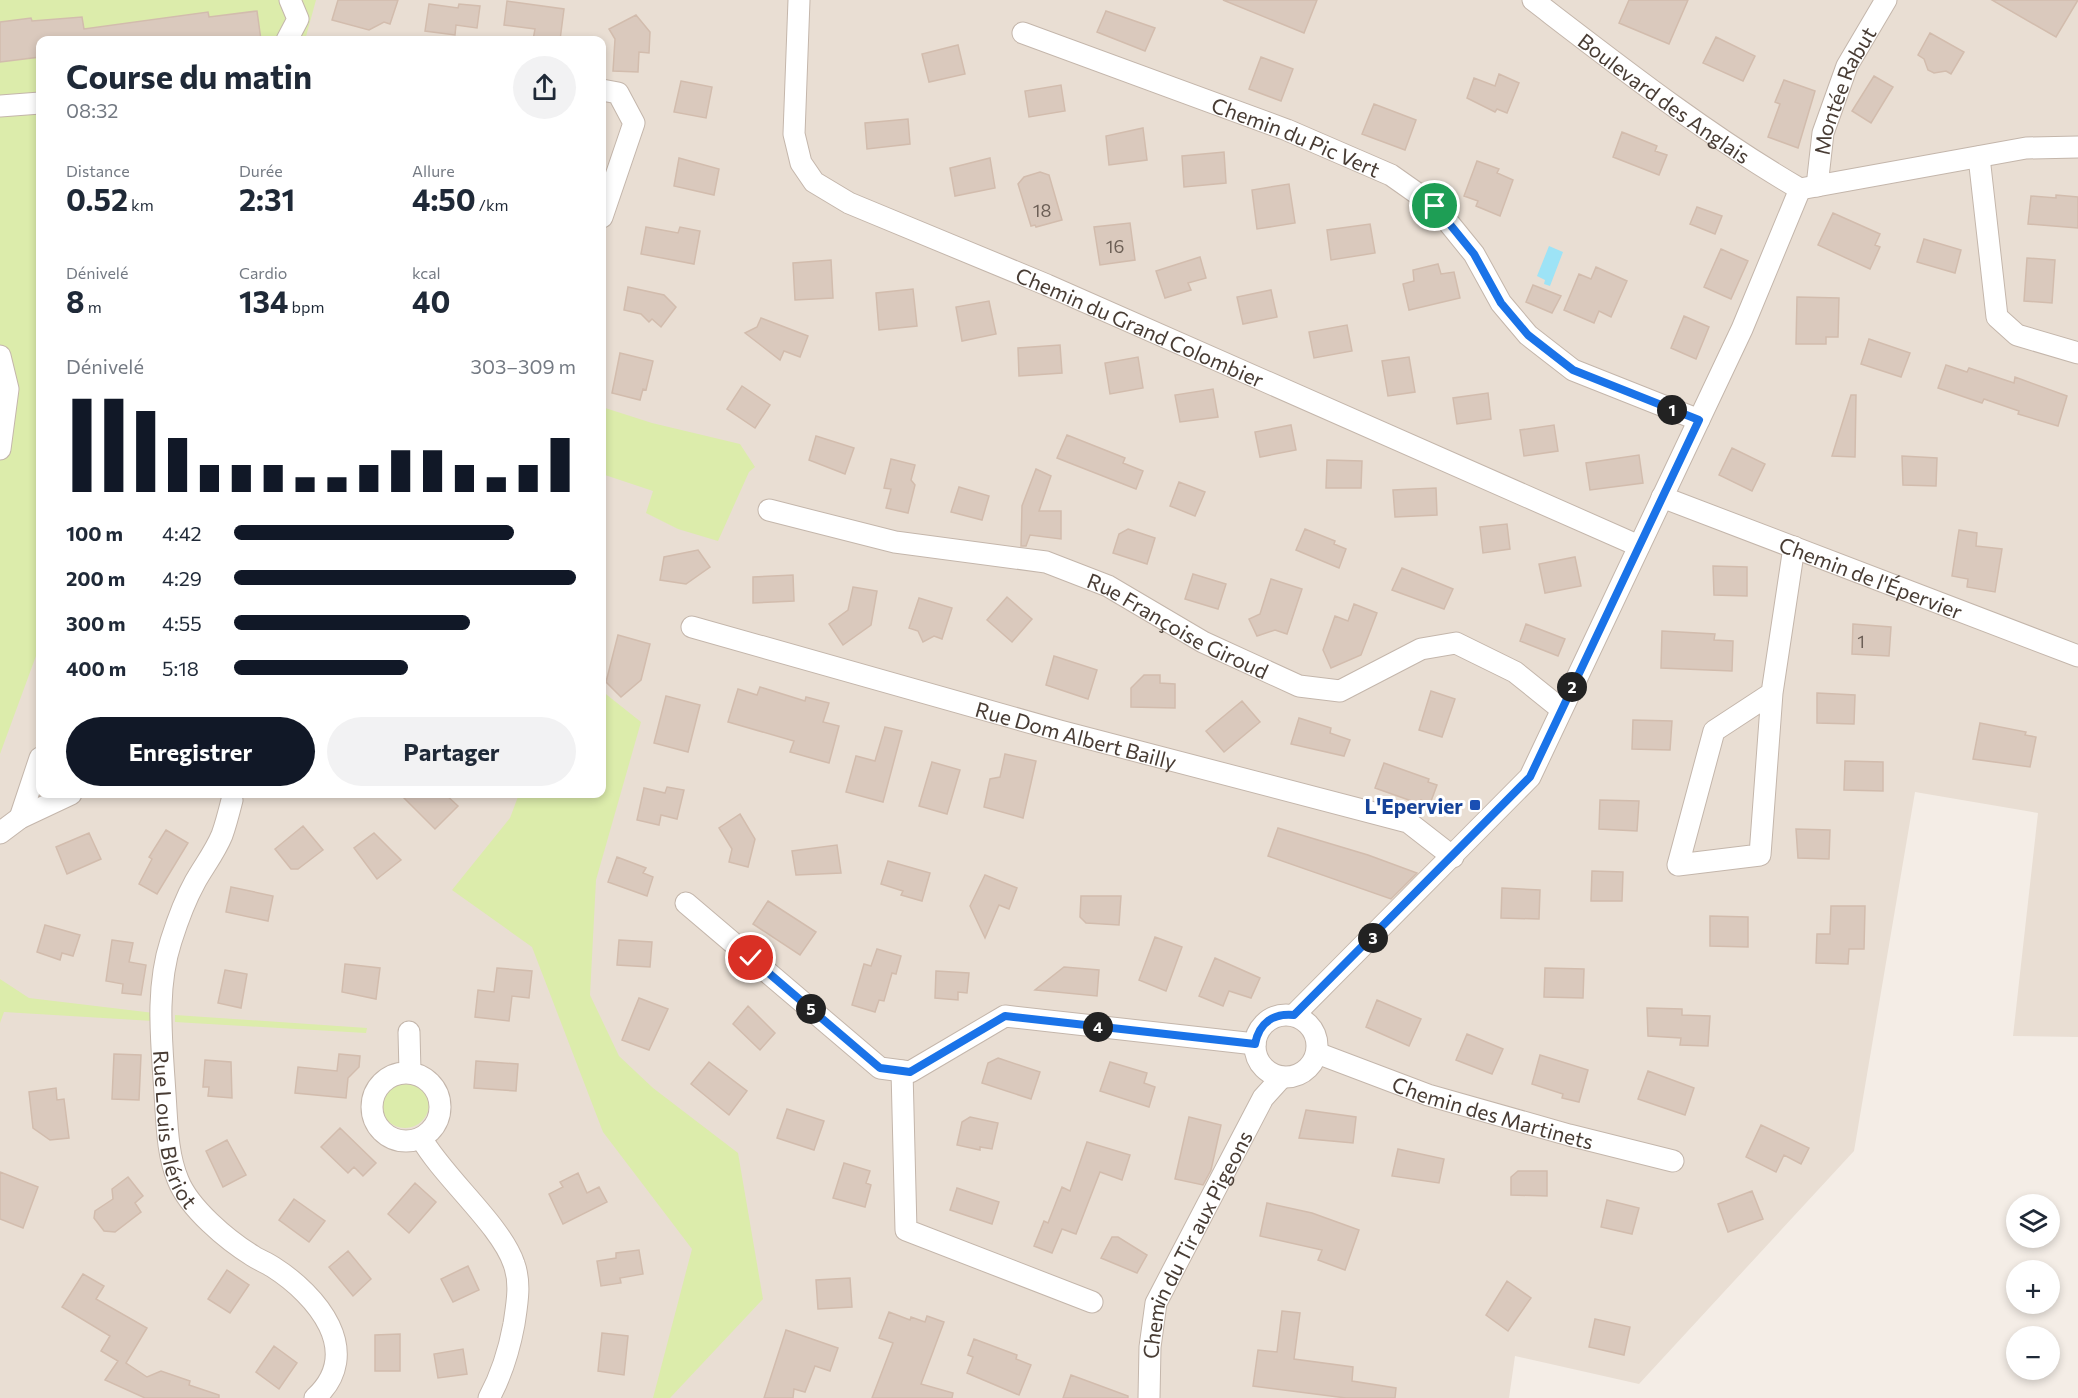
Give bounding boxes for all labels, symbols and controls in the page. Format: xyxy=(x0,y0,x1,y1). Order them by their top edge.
street label: Montée Rabut xyxy=(1808,22,1880,156)
street label: Boulevard des Anglais xyxy=(1574,27,1755,168)
text: Course du matin xyxy=(66,55,312,96)
button: share xyxy=(513,56,576,119)
street label: Chemin du Pic Vert xyxy=(1209,91,1384,181)
text: 08:32 xyxy=(66,98,118,122)
text: Distance xyxy=(66,161,130,180)
text: Durée xyxy=(239,161,283,180)
text: Allure xyxy=(412,161,455,180)
text: 0.52 xyxy=(66,180,128,217)
text: 2:31 xyxy=(239,180,295,217)
text: 4:50 xyxy=(412,180,476,217)
pin xyxy=(1409,180,1460,231)
icon: arrive xyxy=(1418,189,1451,222)
text: km xyxy=(128,195,154,214)
text: /km xyxy=(476,195,509,214)
house number: 18 xyxy=(1033,199,1051,221)
house number: 16 xyxy=(1106,235,1124,257)
street label: Chemin du Grand Colombier xyxy=(1012,261,1268,392)
text: Dénivelé xyxy=(66,263,128,282)
text: Cardio xyxy=(239,263,287,282)
text: kcal xyxy=(412,263,441,282)
text: 8 xyxy=(66,282,85,319)
text: 134 xyxy=(239,282,288,319)
text: 40 xyxy=(412,282,450,319)
text: m xyxy=(85,297,102,316)
text: bpm xyxy=(288,297,324,316)
text: Dénivelé xyxy=(66,354,144,378)
text: 303–309 m xyxy=(471,354,576,378)
pin: 1 xyxy=(1657,395,1687,425)
text: 1 xyxy=(1668,400,1676,419)
text: 100 m xyxy=(66,521,123,545)
text: 4:42 xyxy=(162,521,202,545)
street label: Chemin de l'Épervier xyxy=(1776,531,1966,623)
text: 200 m xyxy=(66,566,125,590)
text: 4:29 xyxy=(162,566,202,590)
street label: Rue Françoise Giroud xyxy=(1084,567,1273,683)
text: 300 m xyxy=(66,611,126,635)
text: 4:55 xyxy=(162,611,202,635)
house number: 1 xyxy=(1857,630,1865,652)
text: 400 m xyxy=(66,656,126,680)
text: 5:18 xyxy=(162,656,199,680)
pin: 2 xyxy=(1557,672,1587,702)
text: 2 xyxy=(1567,677,1577,696)
street label: Rue Dom Albert Bailly xyxy=(973,695,1180,774)
button: Enregistrer xyxy=(66,717,315,786)
button: Partager xyxy=(327,717,576,786)
place label: L'Epervier xyxy=(1364,793,1463,818)
marker: L'Epervier xyxy=(1468,798,1482,812)
pin: 3 xyxy=(1358,923,1388,953)
text: 3 xyxy=(1368,928,1378,947)
pin xyxy=(725,932,776,983)
icon: check xyxy=(734,941,767,974)
pin: 5 xyxy=(796,994,826,1024)
text: 5 xyxy=(806,999,816,1018)
pin: 4 xyxy=(1083,1012,1113,1042)
text: 4 xyxy=(1093,1017,1103,1036)
street label: Rue Louis Blériot xyxy=(150,1049,203,1213)
street label: Chemin des Martinets xyxy=(1389,1070,1596,1153)
street label: Chemin du Tir aux Pigeons xyxy=(1137,1126,1257,1359)
map controls xyxy=(2006,1194,2060,1380)
button: layers xyxy=(2006,1194,2060,1248)
button: + xyxy=(2006,1260,2060,1314)
button: − xyxy=(2006,1326,2060,1380)

